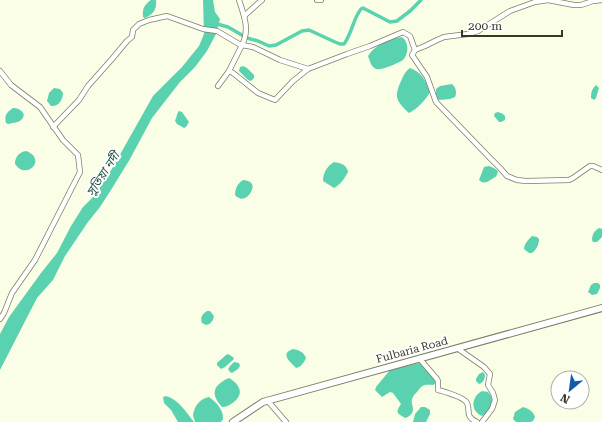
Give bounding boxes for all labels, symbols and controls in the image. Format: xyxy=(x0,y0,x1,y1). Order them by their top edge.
scale bar xyxy=(462,12,562,38)
text: 200 m xyxy=(468,19,502,33)
water label: সুতিয়া নদী xyxy=(84,147,124,199)
street label: Fulbaria Road xyxy=(375,334,449,366)
north arrow xyxy=(550,370,590,410)
text: N xyxy=(558,390,572,406)

